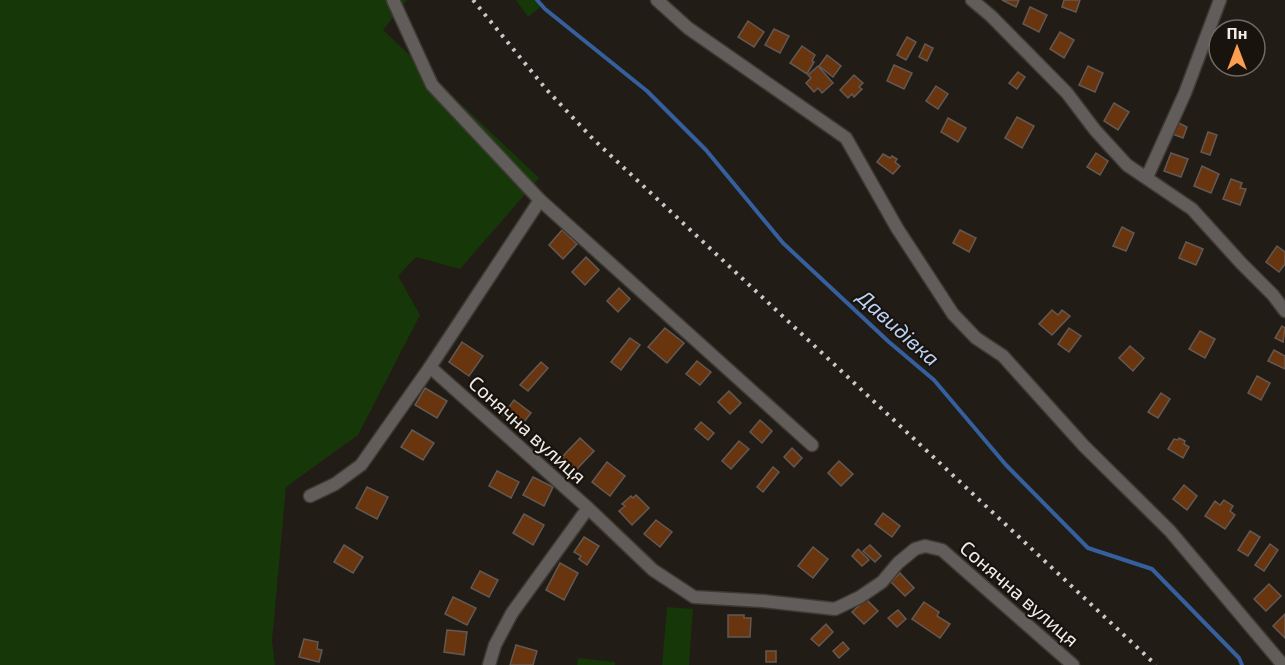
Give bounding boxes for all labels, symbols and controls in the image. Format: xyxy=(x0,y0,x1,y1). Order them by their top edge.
north arrow xyxy=(1207,18,1267,78)
text: Пн xyxy=(1227,23,1247,42)
water label: Давидівка xyxy=(852,283,945,370)
street label: Сонячна вулиця xyxy=(464,370,592,489)
street label: Сонячна вулиця xyxy=(955,535,1084,652)

